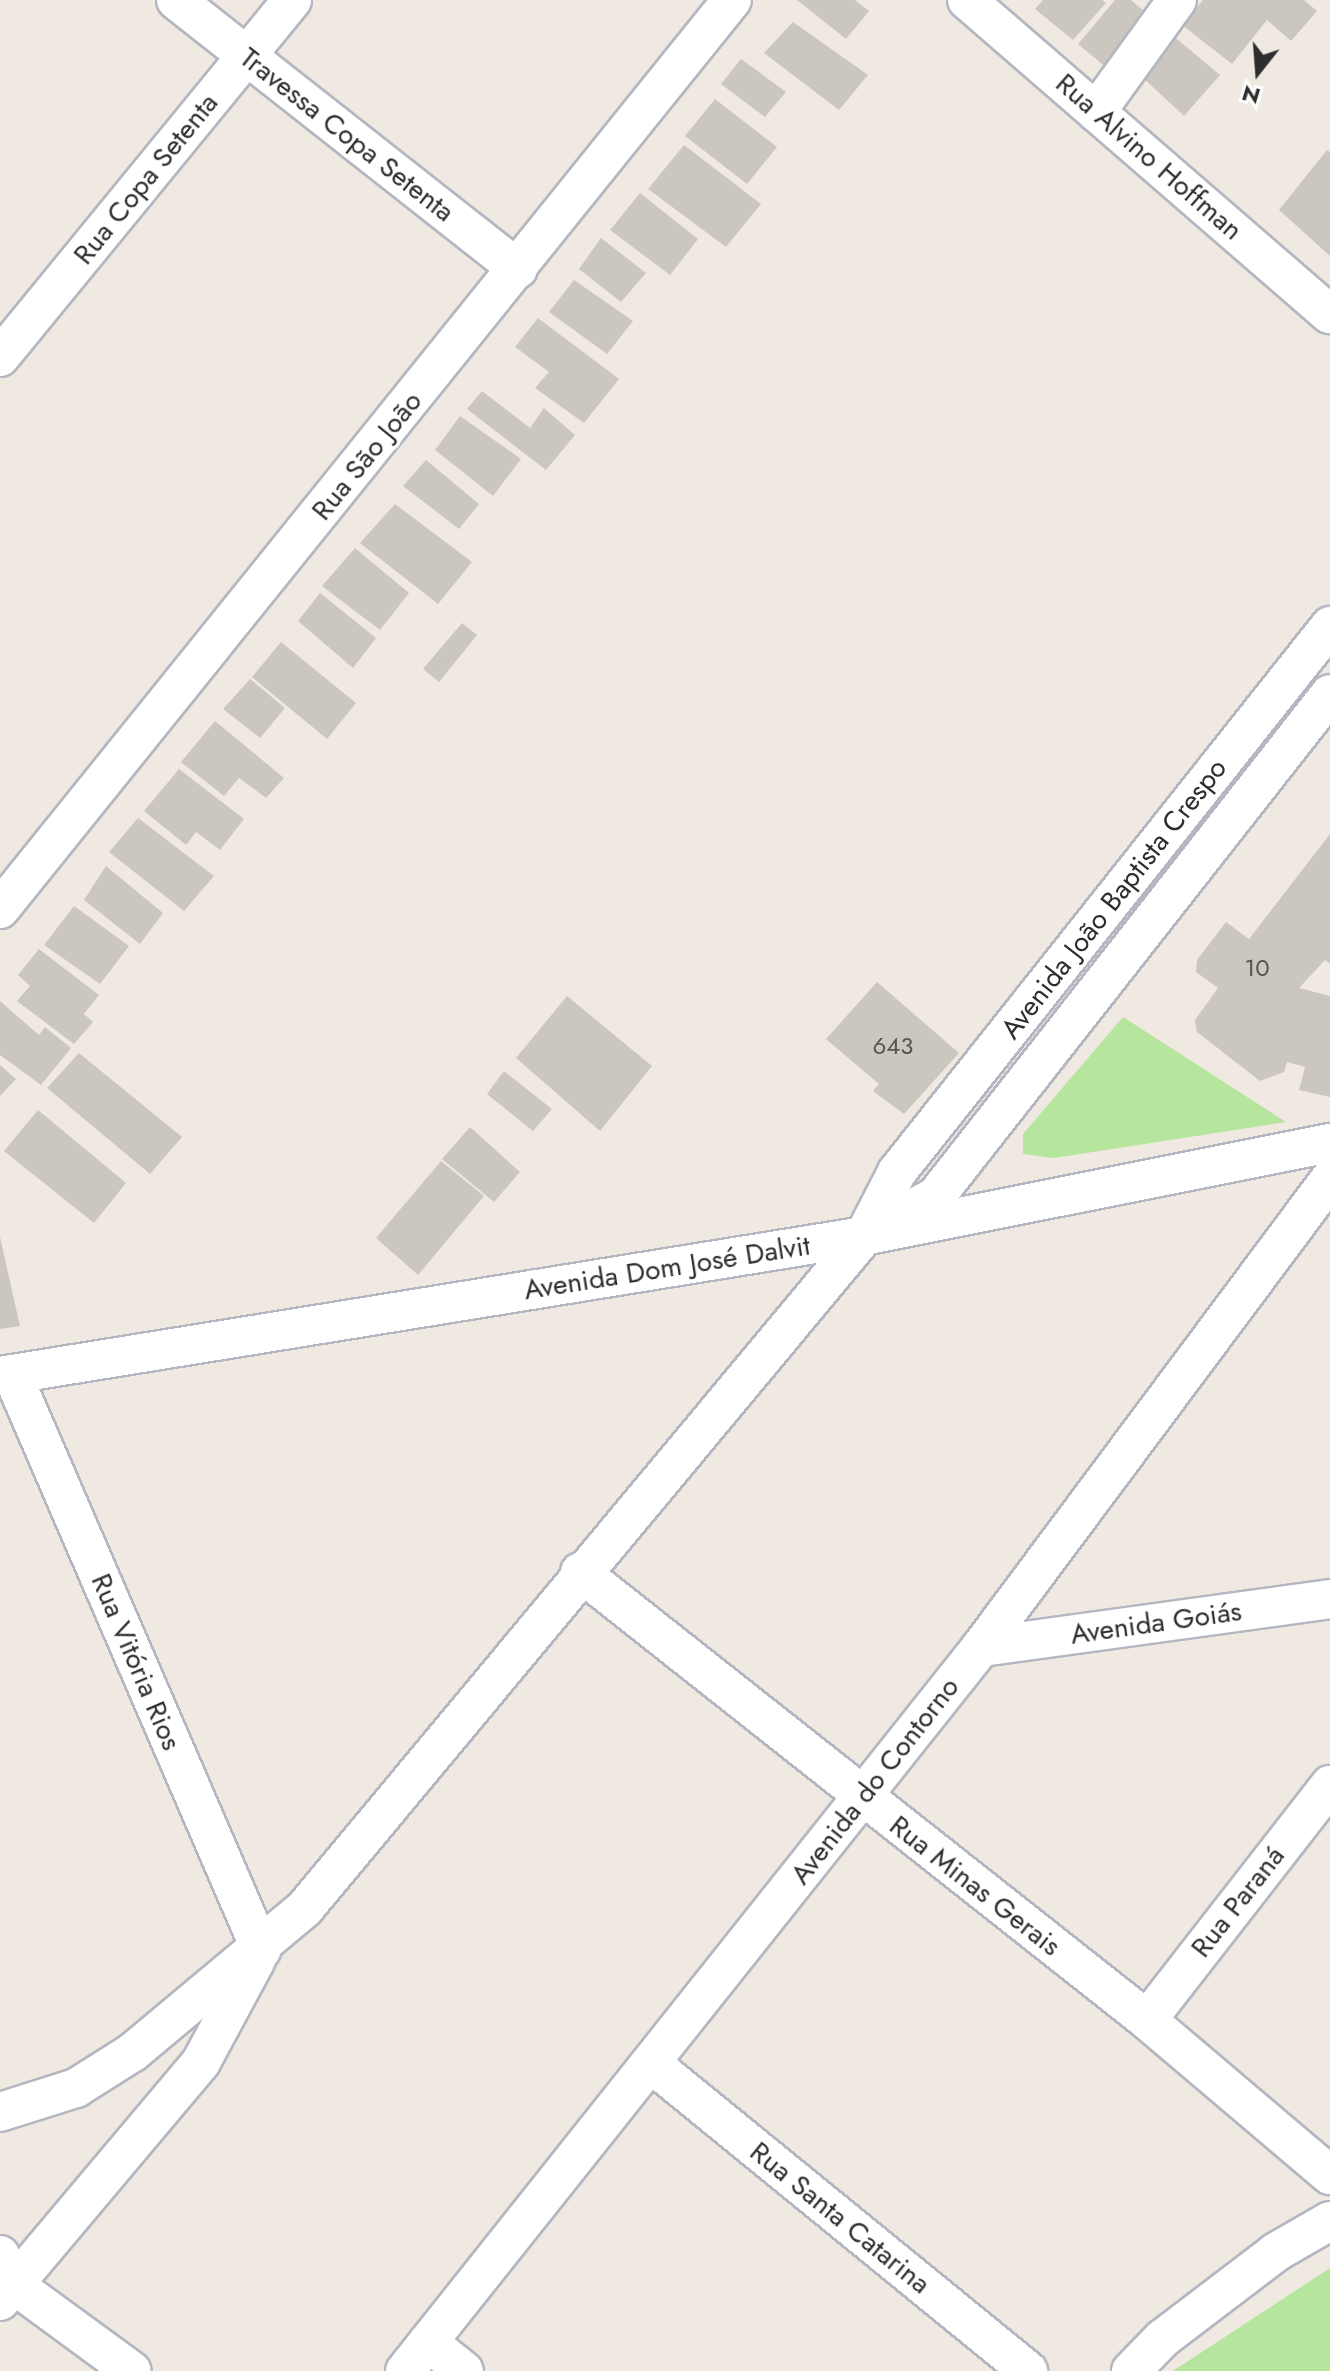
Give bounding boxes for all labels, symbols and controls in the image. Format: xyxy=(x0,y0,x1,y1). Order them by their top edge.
north arrow xyxy=(1218,32,1298,112)
street label: Travessa Copa Setenta xyxy=(233,41,461,229)
street label: Rua Alvino Hoffman xyxy=(1049,67,1249,247)
text: N xyxy=(1238,77,1264,113)
street label: Rua Copa Setenta xyxy=(67,87,225,271)
street label: Rua São João xyxy=(305,385,429,527)
street label: Avenida João Baptista Crespo xyxy=(994,752,1234,1046)
house number: 10 xyxy=(1244,954,1270,982)
house number: 643 xyxy=(873,1032,913,1060)
street label: Avenida Dom José Dalvit xyxy=(522,1229,812,1307)
street label: Rua Vitória Rios xyxy=(84,1569,188,1755)
street label: Avenida Goiás xyxy=(1068,1594,1244,1652)
street label: Avenida do Contorno xyxy=(784,1671,966,1891)
street label: Rua Minas Gerais xyxy=(883,1809,1067,1963)
street label: Rua Paraná xyxy=(1184,1840,1292,1964)
street label: Rua Santa Catarina xyxy=(743,2135,937,2301)

